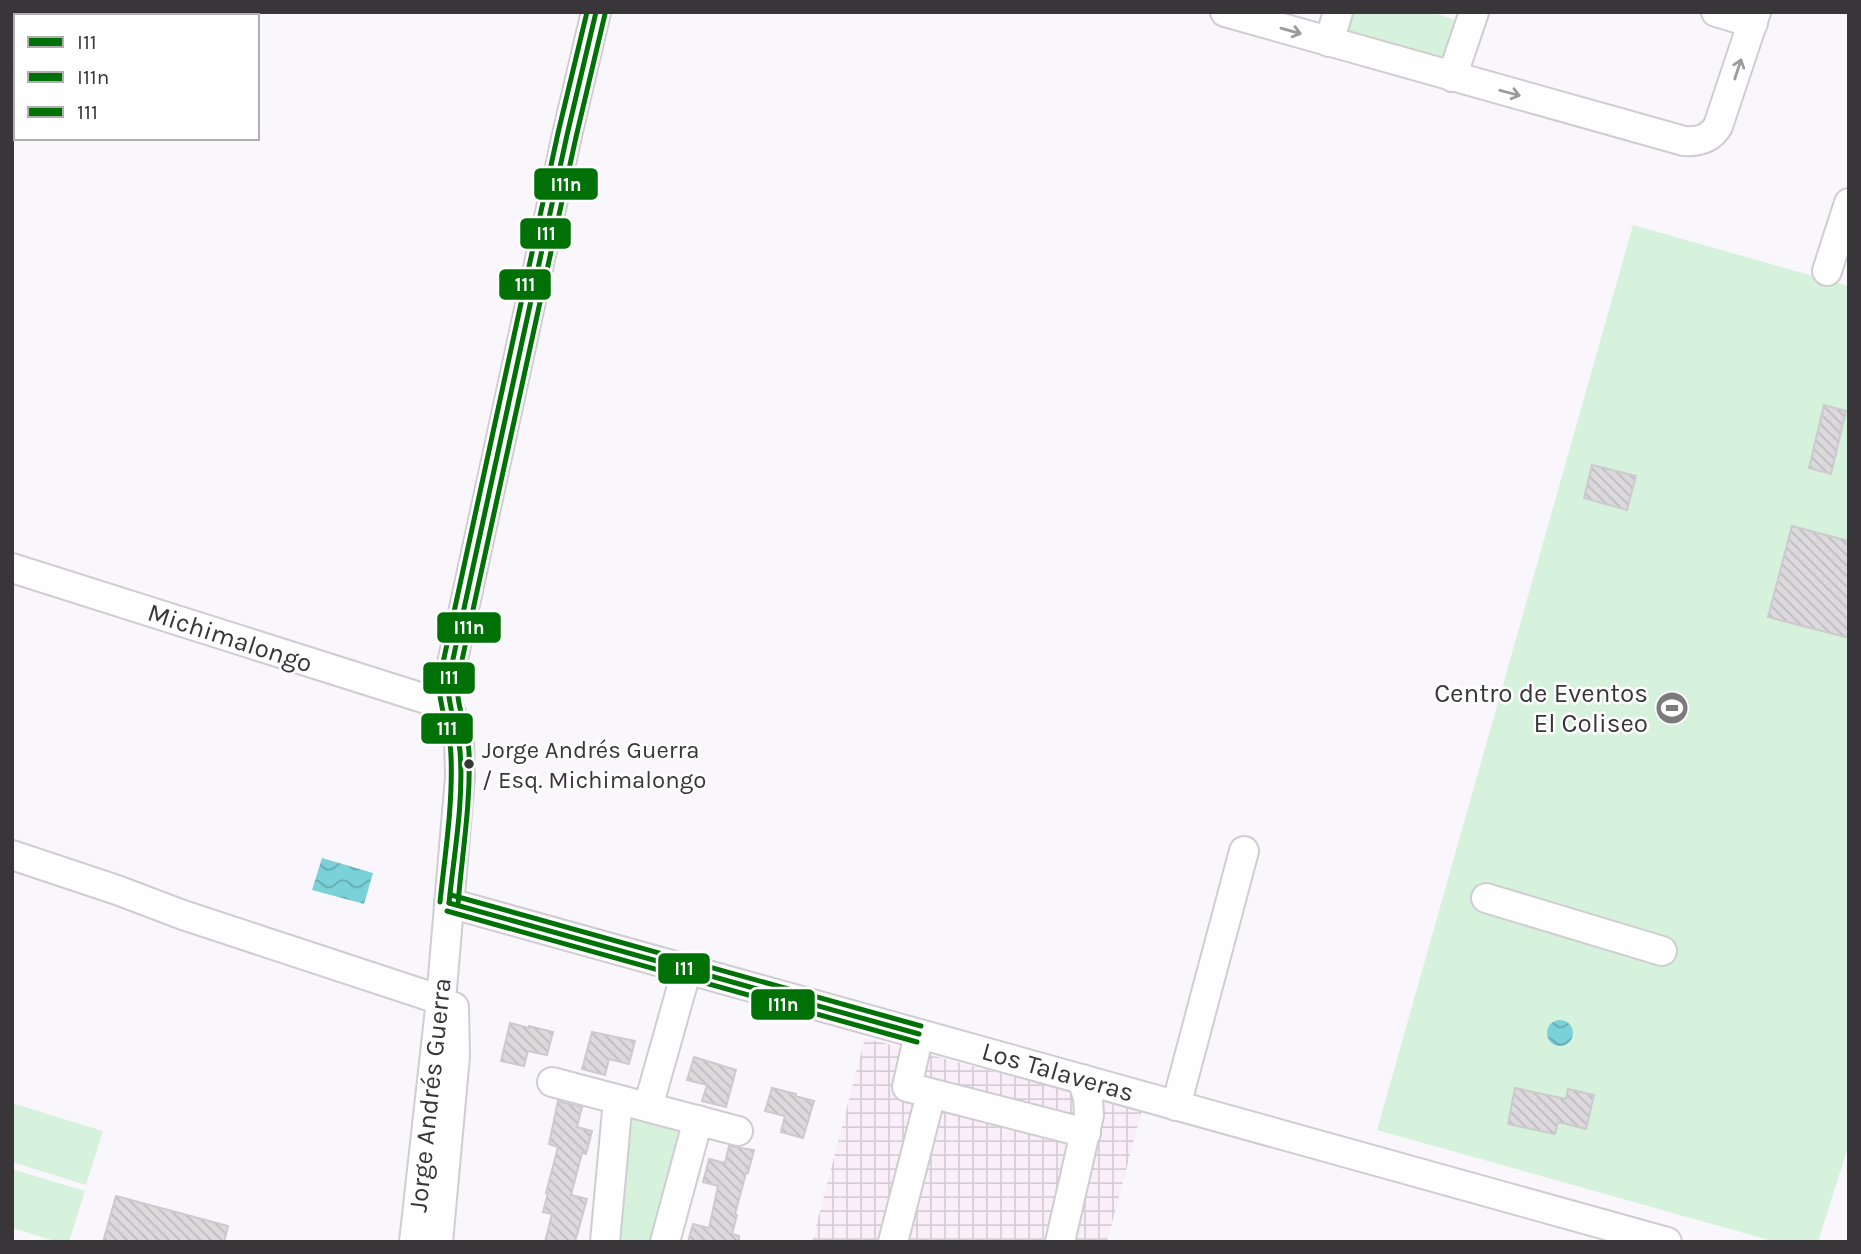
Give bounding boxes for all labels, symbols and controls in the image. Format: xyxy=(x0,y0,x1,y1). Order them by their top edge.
legend xyxy=(14,14,259,140)
one-way arrow xyxy=(1279,25,1302,38)
text: I11 xyxy=(77,30,97,54)
one-way arrow xyxy=(1732,59,1745,81)
text: I11n xyxy=(77,65,109,89)
one-way arrow xyxy=(1498,87,1520,100)
text: 111 xyxy=(77,100,98,124)
line badge: I11n xyxy=(533,167,599,201)
text: I11n xyxy=(550,174,582,196)
line badge: I11 xyxy=(519,217,572,250)
text: I11 xyxy=(536,223,556,245)
line badge: 111 xyxy=(498,268,552,301)
text: 111 xyxy=(515,274,535,296)
street label: Michimalongo xyxy=(144,597,316,679)
line badge: I11n xyxy=(436,611,502,644)
text: I11n xyxy=(453,617,485,639)
line badge: I11 xyxy=(422,661,476,695)
text: I11 xyxy=(439,667,459,689)
place label: Centro de Eventos El Coliseo xyxy=(1434,678,1648,739)
sports icon: Centro de Eventos El Coliseo xyxy=(1653,689,1691,727)
line badge: 111 xyxy=(420,712,474,745)
text: 111 xyxy=(437,718,457,740)
place label: Jorge Andrés Guerra / Esq. Michimalongo xyxy=(482,736,706,794)
marker: Jorge Andrés Guerra / Esq. Michimalongo xyxy=(462,757,476,771)
line badge: I11 xyxy=(657,952,711,985)
text: I11 xyxy=(674,958,694,980)
street label: Jorge Andrés Guerra xyxy=(402,976,458,1214)
line badge: I11n xyxy=(750,988,816,1021)
text: I11n xyxy=(767,994,799,1016)
street label: Los Talaveras xyxy=(978,1036,1138,1108)

